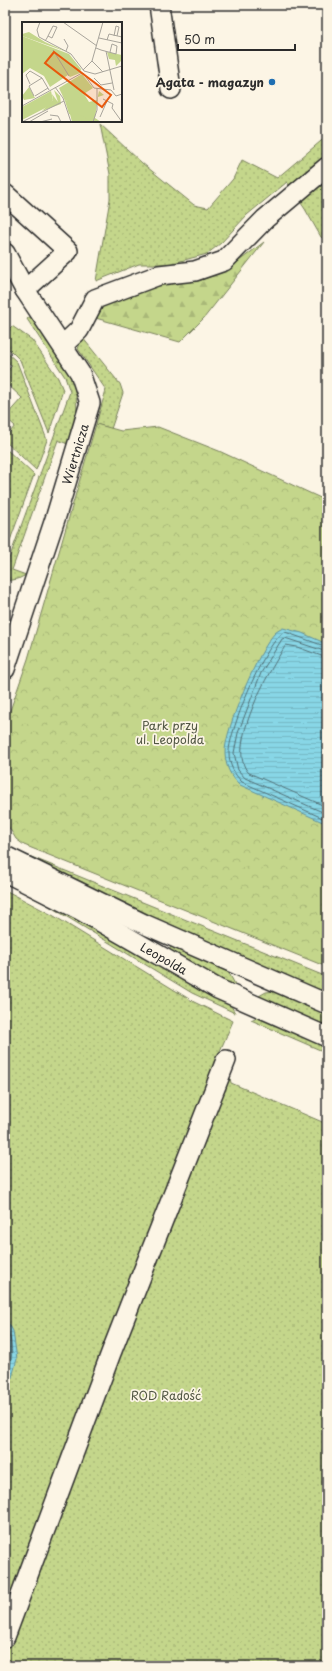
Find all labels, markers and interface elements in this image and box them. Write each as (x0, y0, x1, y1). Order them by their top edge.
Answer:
inset map (22, 22, 122, 122)
scale bar (178, 26, 295, 52)
text: 50 m (184, 30, 215, 48)
place label: Agata - magazyn (156, 73, 264, 91)
marker: Agata - magazyn (267, 77, 277, 87)
street label: Wiertnicza (57, 421, 93, 487)
park label: Park przy ul. Leopolda (136, 716, 205, 748)
street label: Leopolda (137, 938, 191, 979)
park label: ROD Radość (131, 1386, 201, 1404)

